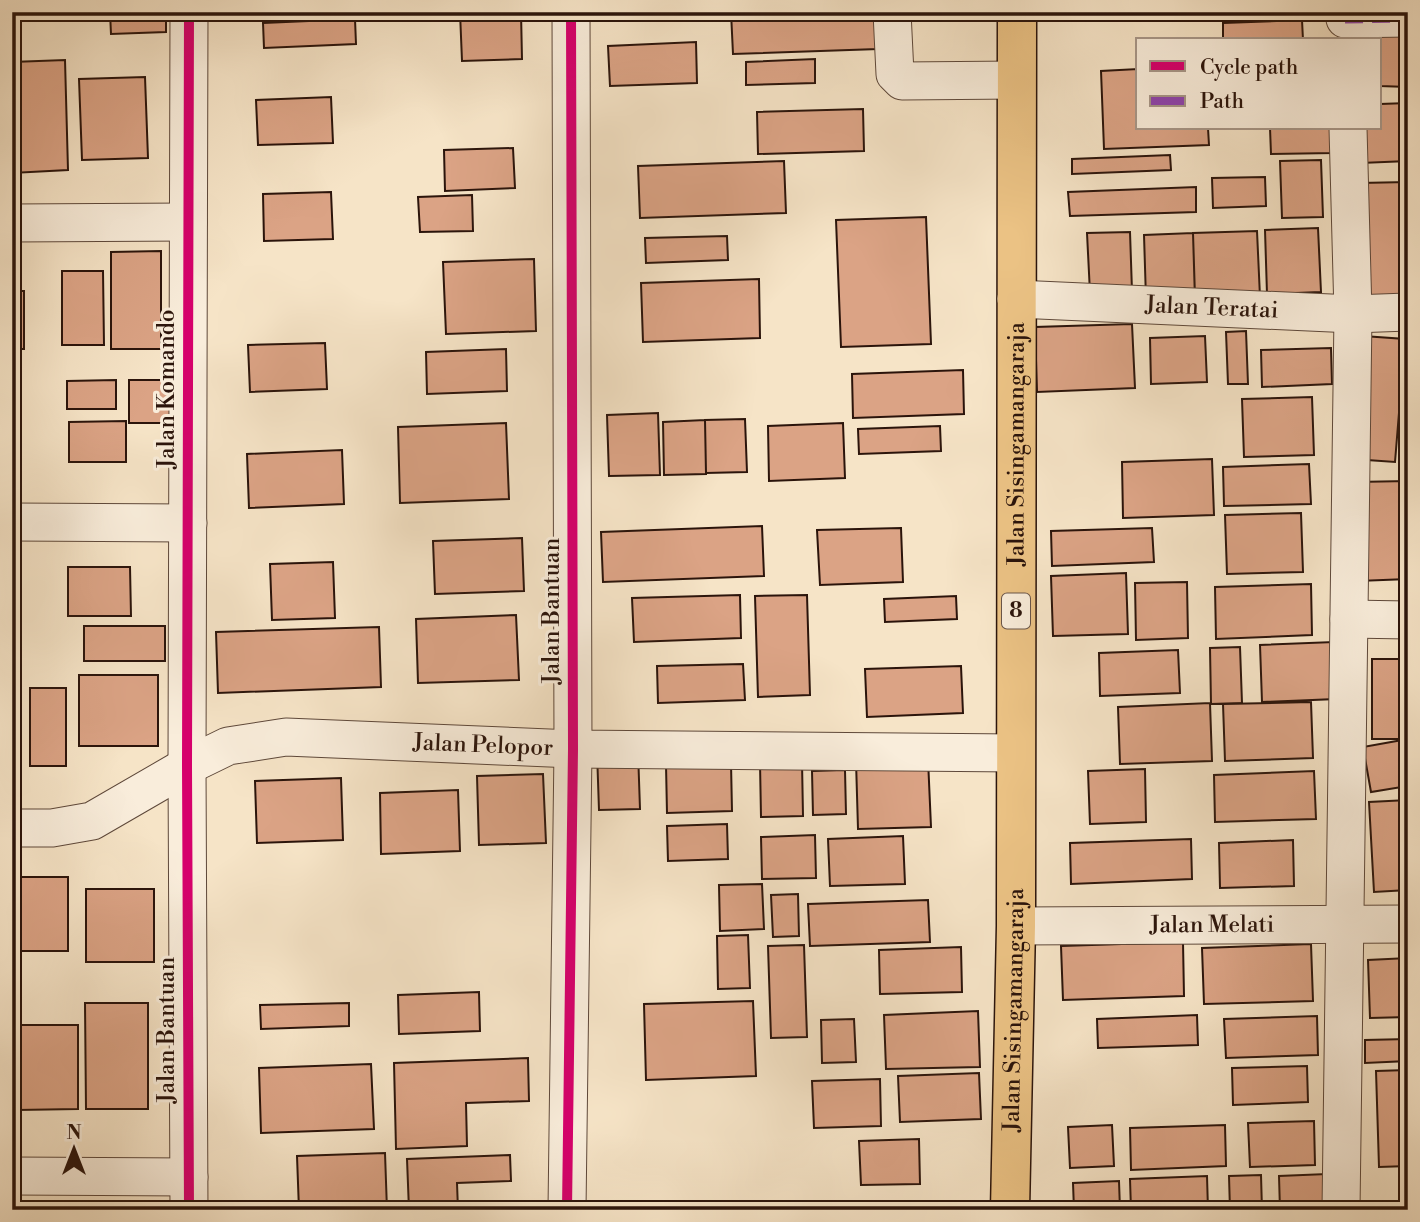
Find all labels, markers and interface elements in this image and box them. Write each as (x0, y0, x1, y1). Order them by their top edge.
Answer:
legend (1136, 38, 1382, 130)
text: Cycle path (1200, 55, 1299, 81)
text: Path (1200, 89, 1245, 115)
street label: Jalan Teratai (1144, 291, 1279, 325)
street label: Jalan Komando (153, 309, 181, 470)
street label: Jalan Sisingamangaraja (1002, 322, 1031, 567)
street label: Jalan Bantuan (538, 538, 566, 685)
road number: 8 (1002, 594, 1030, 628)
street label: Jalan Pelopor (412, 728, 554, 762)
street label: Jalan Sisingamangaraja (998, 888, 1030, 1133)
street label: Jalan Melati (1149, 911, 1274, 939)
street label: Jalan Bantuan (153, 957, 181, 1104)
north arrow (38, 1114, 108, 1184)
text: N (66, 1121, 82, 1145)

